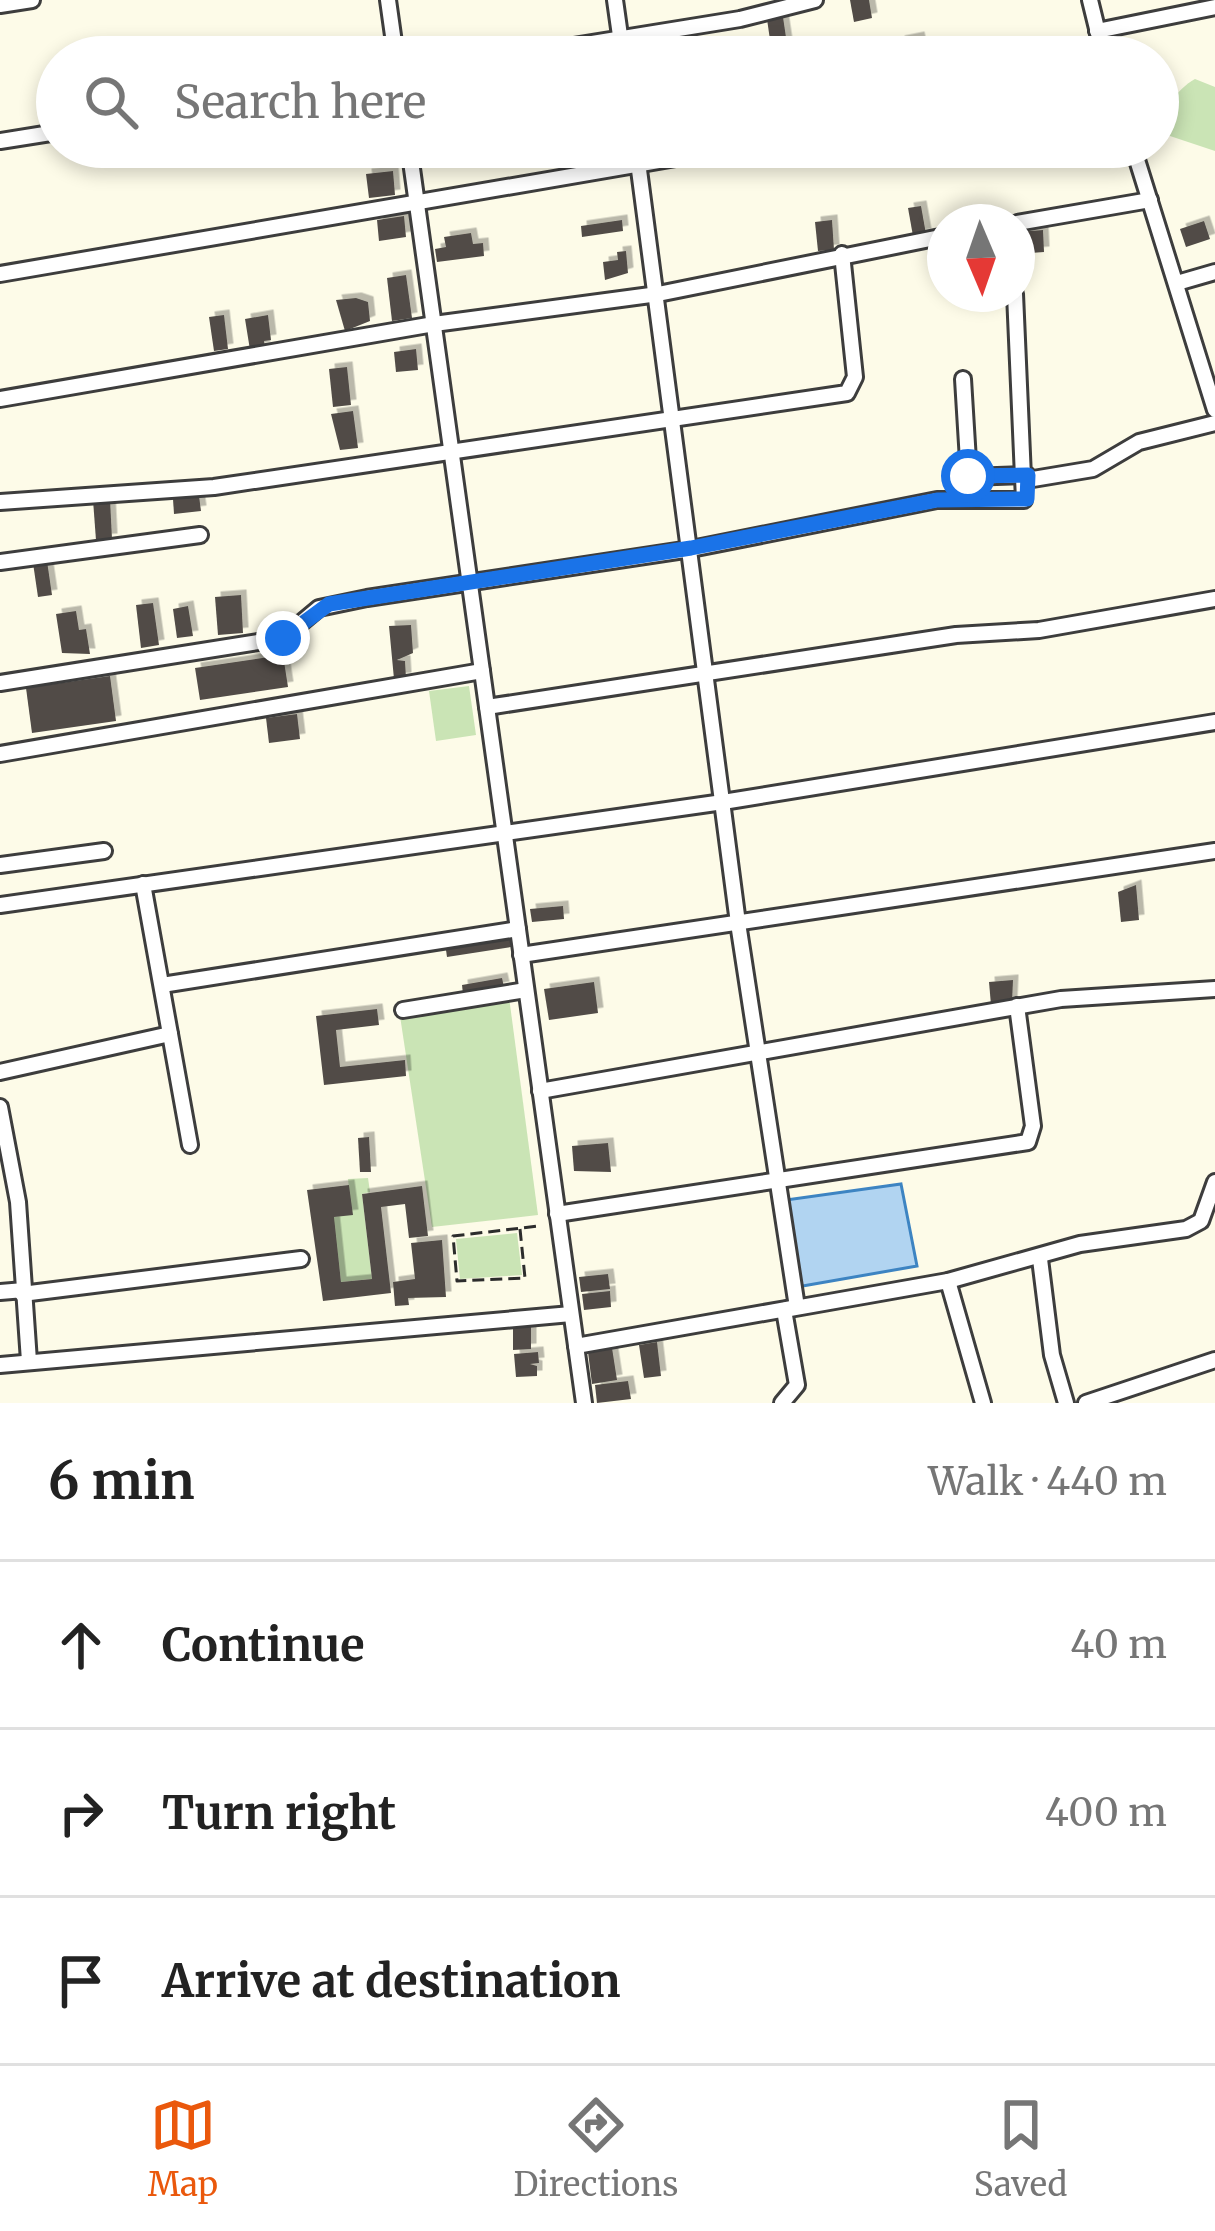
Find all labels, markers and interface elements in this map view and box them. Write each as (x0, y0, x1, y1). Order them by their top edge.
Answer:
search box (36, 36, 1179, 168)
icon: search (78, 69, 144, 135)
text: Search here (174, 74, 426, 130)
north arrow (927, 204, 1035, 312)
route start (941, 449, 995, 503)
route end (256, 611, 310, 665)
text: 6 min (48, 1449, 195, 1513)
text: Walk · 440 m (928, 1457, 1167, 1506)
icon: ahead (48, 1612, 114, 1678)
text: Continue (162, 1617, 364, 1673)
text: 40 m (1070, 1620, 1167, 1669)
icon: right (48, 1780, 114, 1846)
text: Turn right (162, 1785, 396, 1841)
text: 400 m (1045, 1788, 1167, 1837)
icon: arrive (48, 1948, 114, 2014)
text: Arrive at destination (162, 1953, 620, 2009)
tab: Map (148, 2092, 218, 2205)
tab: Directions (513, 2092, 678, 2205)
tab: Saved (974, 2092, 1067, 2205)

